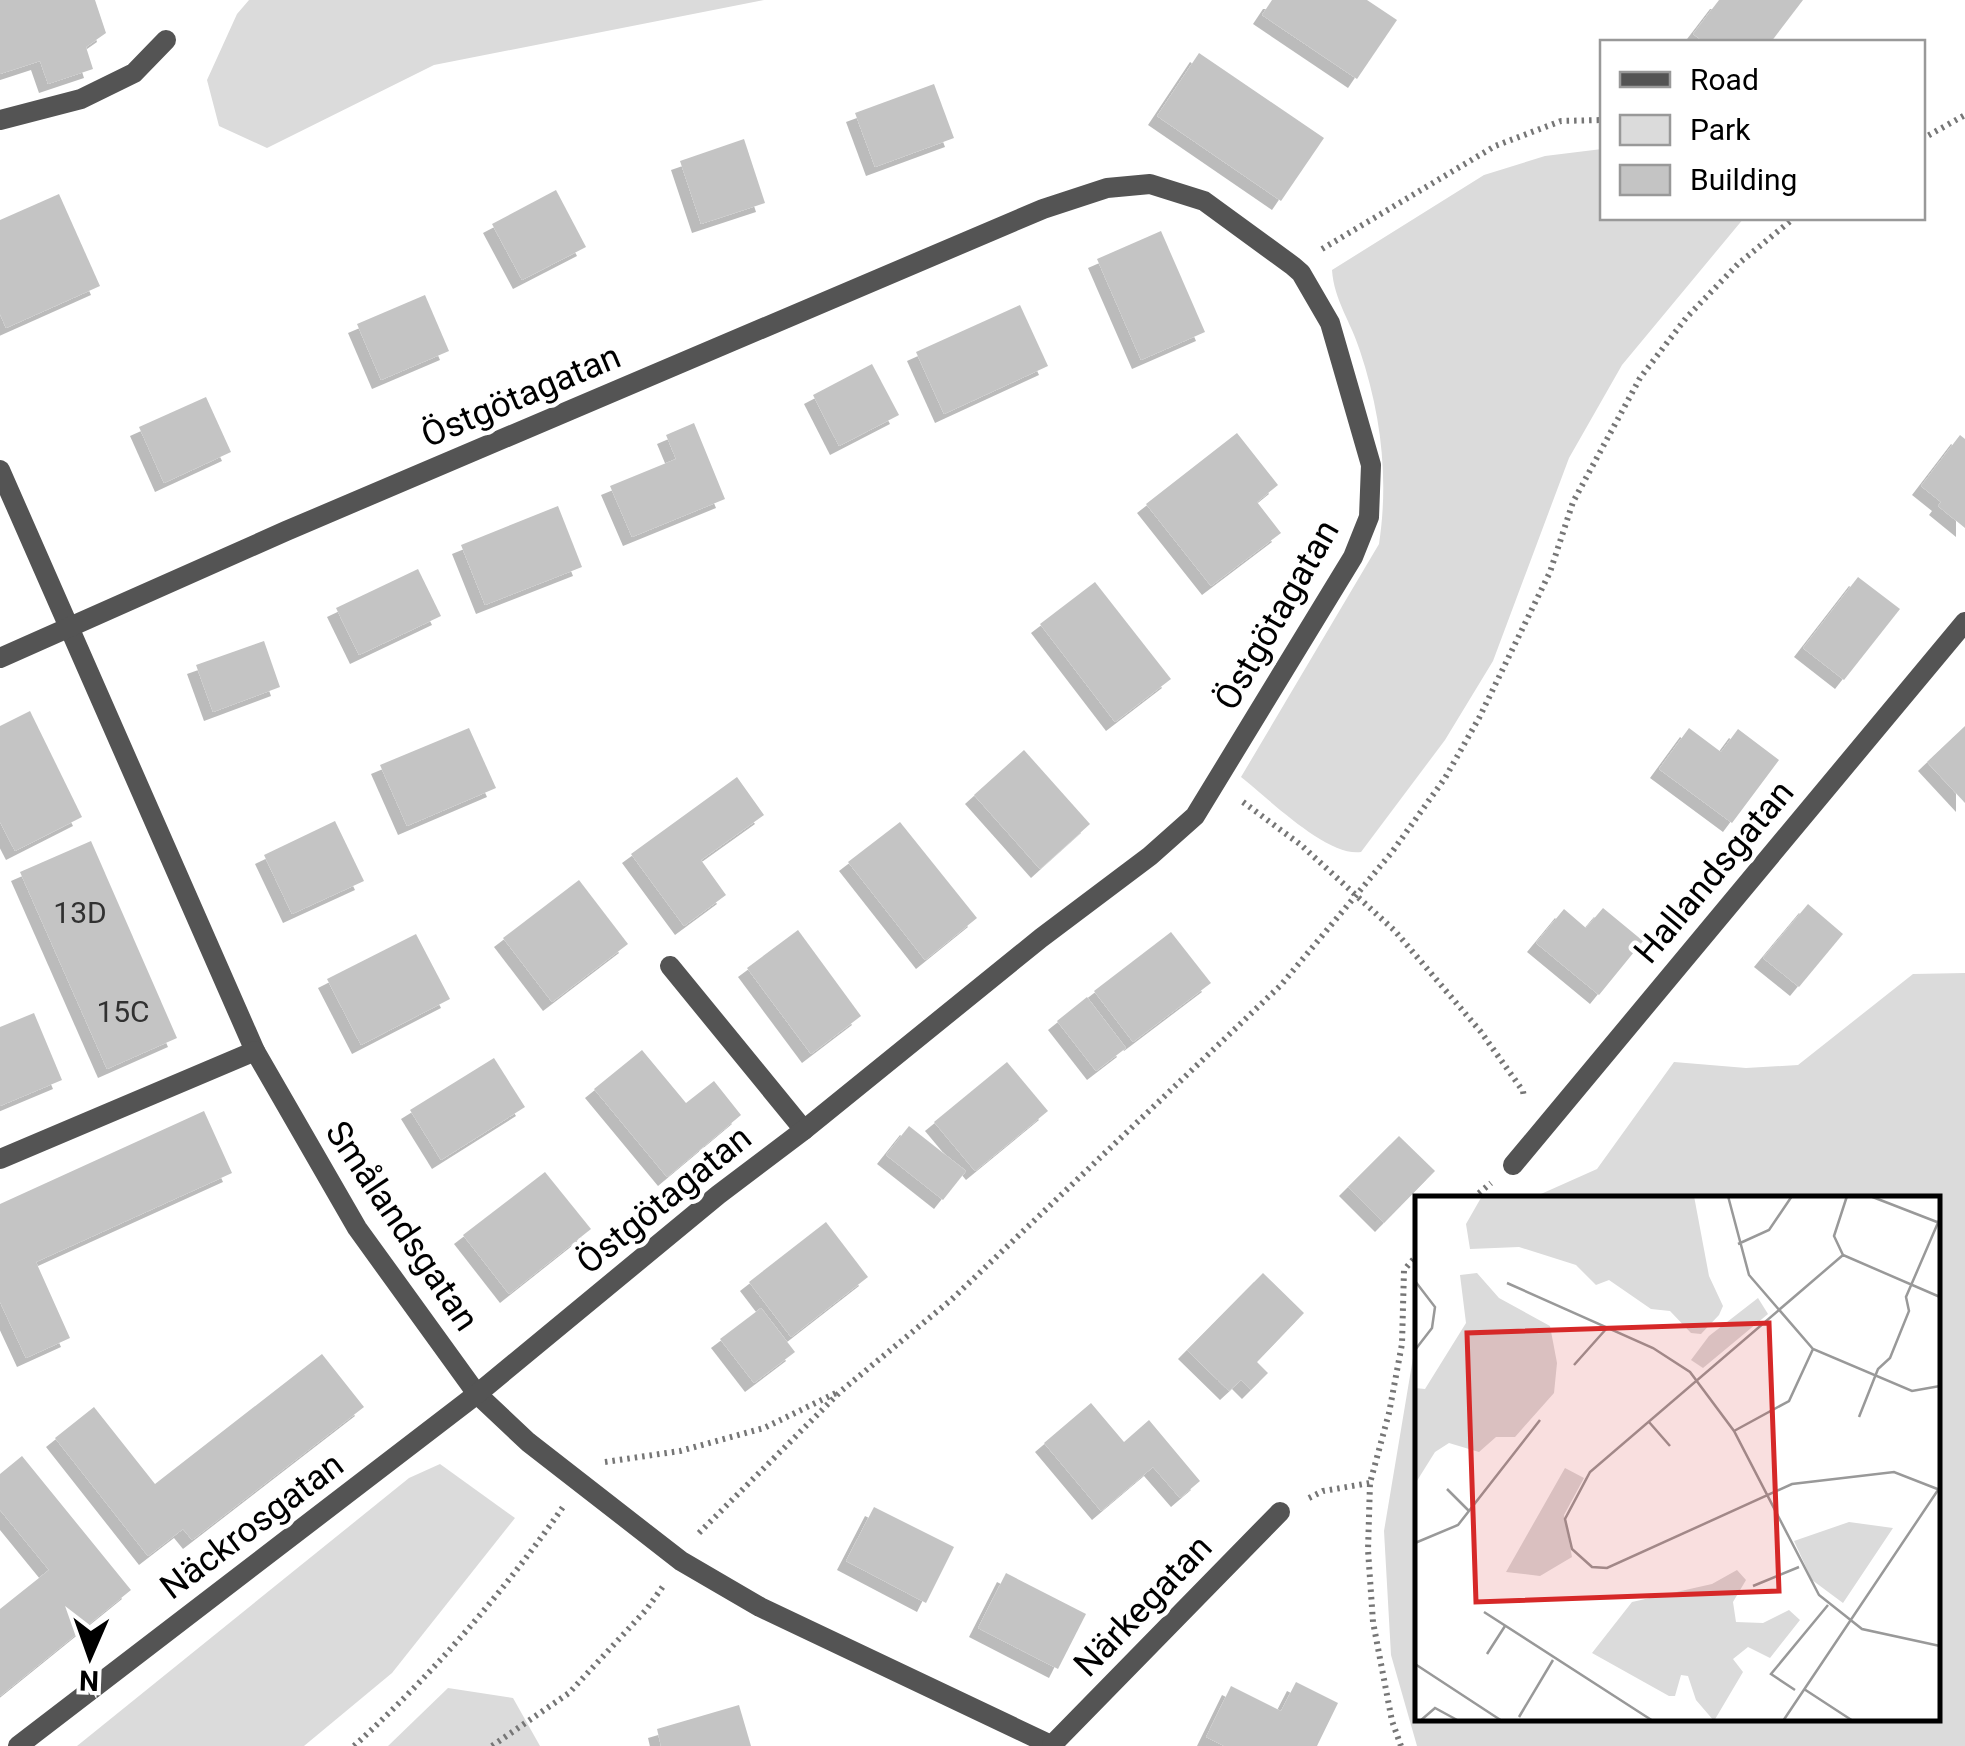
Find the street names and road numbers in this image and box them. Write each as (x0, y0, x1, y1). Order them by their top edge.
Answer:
street label: Östgötagatan (415, 336, 627, 456)
street label: Östgötagatan (1206, 513, 1348, 717)
street label: Hallandsgatan (1626, 772, 1802, 972)
street label: Smålandsgatan (317, 1114, 487, 1338)
street label: Östgötagatan (569, 1117, 759, 1283)
street label: Näckrosgatan (153, 1444, 351, 1608)
street label: Närkegatan (1066, 1527, 1220, 1685)

